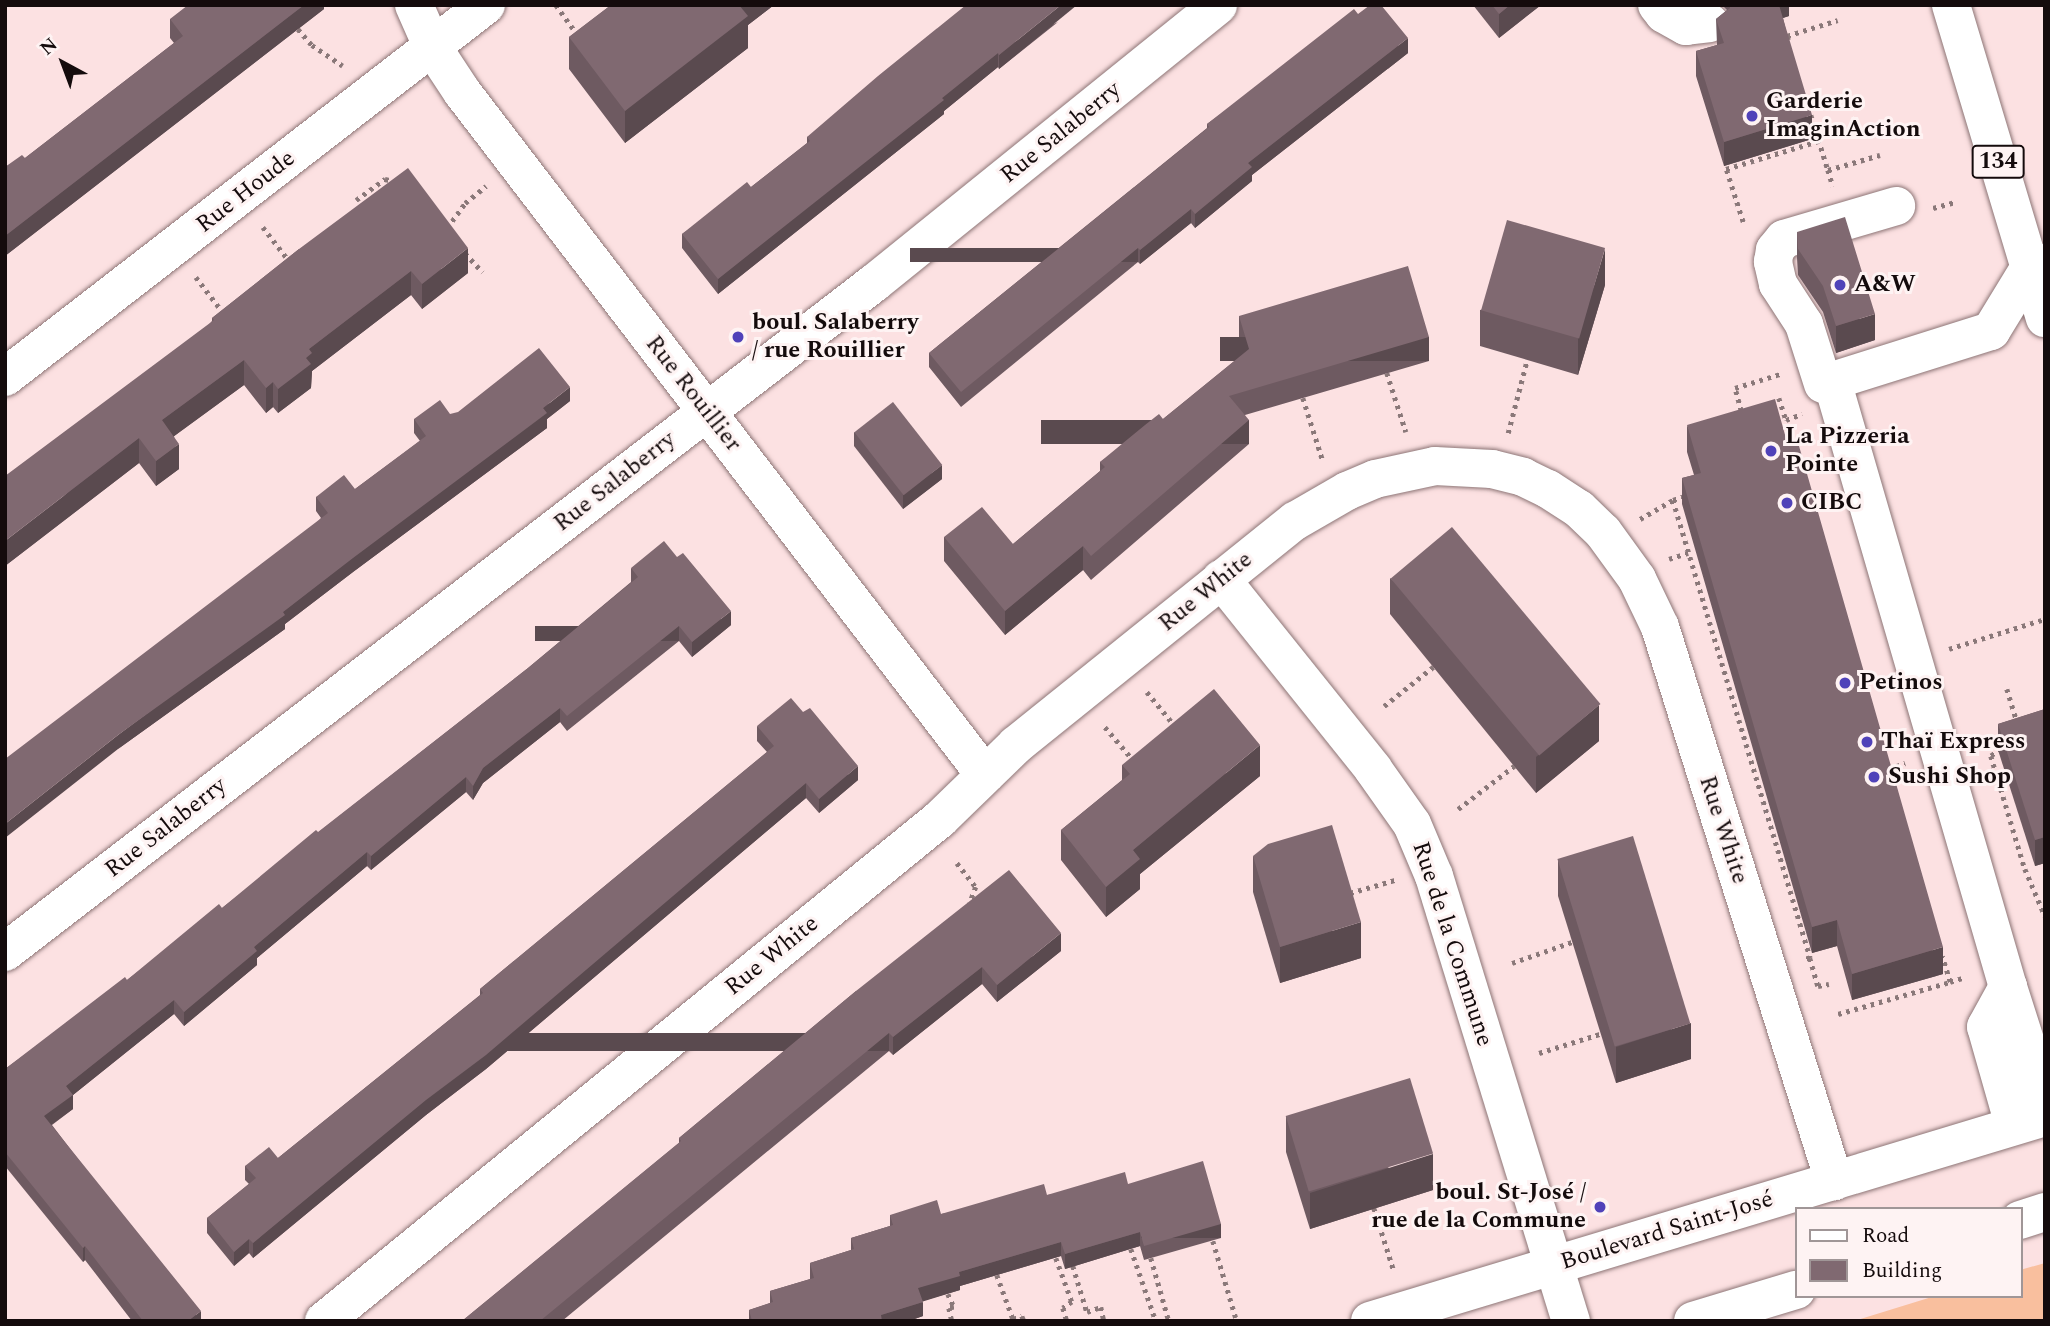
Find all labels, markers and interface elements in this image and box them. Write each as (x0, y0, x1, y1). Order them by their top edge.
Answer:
north arrow (28, 28, 98, 98)
text: N (34, 31, 64, 63)
street label: Rue Salaberry (995, 76, 1127, 190)
place label: Garderie ImaginAction (1766, 88, 1921, 144)
marker: Garderie ImaginAction (1744, 108, 1760, 124)
road number: 134 (1970, 142, 2026, 182)
street label: Rue Houde (191, 144, 301, 240)
place label: A&W (1854, 271, 1916, 299)
marker: A&W (1832, 277, 1848, 293)
place label: boul. Salaberry / rue Rouillier (752, 309, 919, 365)
marker: boul. Salaberry / rue Rouillier (730, 329, 746, 345)
street label: Rue Rouillier (639, 330, 747, 458)
place label: La Pizzeria Pointe (1785, 423, 1910, 479)
street label: Rue Salaberry (549, 426, 681, 538)
marker: La Pizzeria Pointe (1763, 443, 1779, 459)
place label: CIBC (1801, 489, 1862, 517)
marker: CIBC (1779, 495, 1795, 511)
street label: Rue White (1153, 546, 1259, 638)
place label: Petinos (1859, 669, 1943, 697)
marker: Petinos (1837, 675, 1853, 691)
place label: Thaï Express (1881, 728, 2025, 756)
marker: Thaï Express (1859, 734, 1875, 750)
place label: Sushi Shop (1888, 763, 2011, 791)
marker: Sushi Shop (1866, 769, 1882, 785)
street label: Rue Salaberry (100, 772, 232, 884)
street label: Rue White (1692, 772, 1754, 888)
street label: Rue de la Commune (1405, 838, 1499, 1050)
street label: Rue White (719, 910, 825, 1002)
place label: boul. St-José / rue de la Commune (1371, 1179, 1586, 1235)
street label: Boulevard Saint-José (1557, 1185, 1777, 1277)
marker: boul. St-José / rue de la Commune (1592, 1199, 1608, 1215)
legend (1794, 1207, 2022, 1298)
text: Road (1862, 1220, 1909, 1252)
text: Building (1862, 1255, 1942, 1287)

